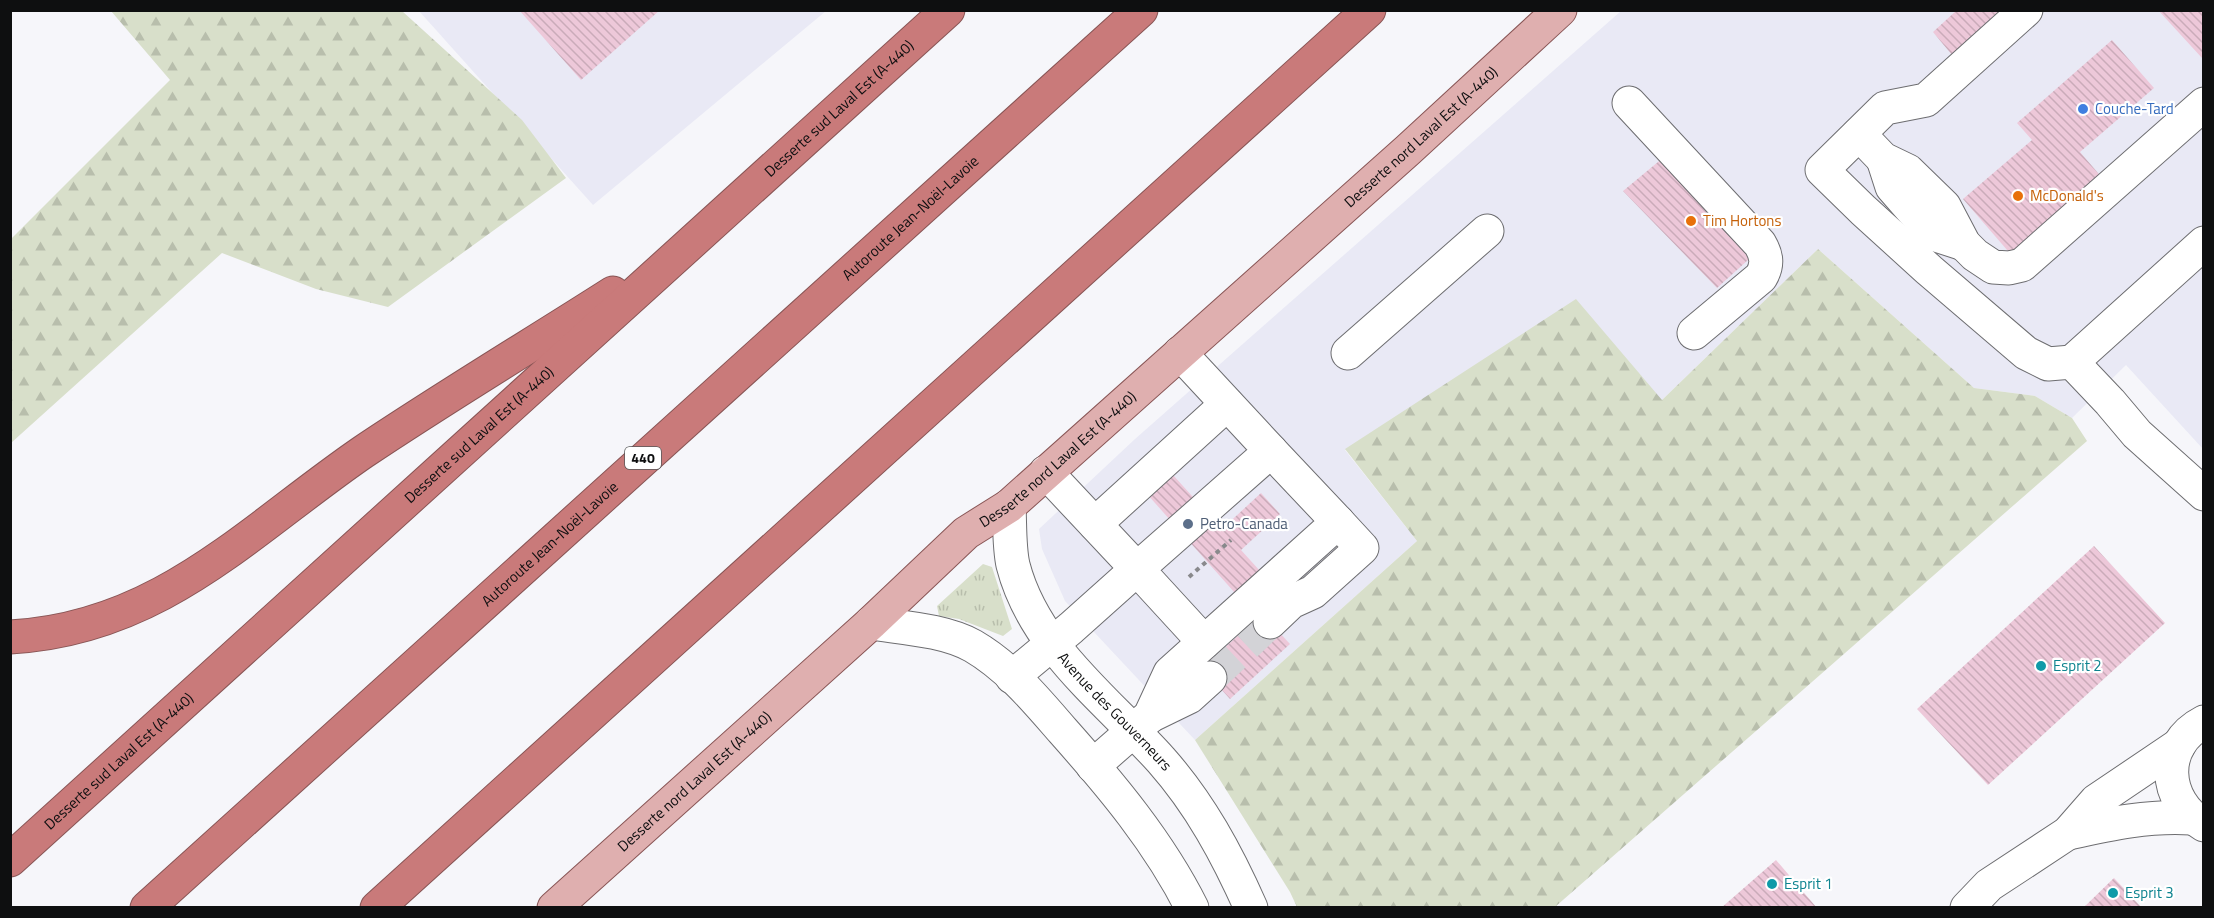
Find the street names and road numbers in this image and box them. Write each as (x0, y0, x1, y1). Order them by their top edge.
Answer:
street label: Desserte sud Laval Est (A-440) (759, 34, 919, 182)
street label: Desserte nord Laval Est (A-440) (1339, 61, 1503, 213)
street label: Autoroute Jean-Noël-Lavoie (837, 150, 984, 286)
street label: Desserte sud Laval Est (A-440) (399, 361, 559, 509)
street label: Desserte nord Laval Est (A-440) (974, 386, 1141, 533)
road number: 440 (625, 447, 661, 469)
street label: Autoroute Jean-Noël-Lavoie (476, 476, 623, 612)
street label: Avenue des Gouverneurs (1052, 647, 1178, 776)
street label: Desserte sud Laval Est (A-440) (39, 687, 199, 835)
street label: Desserte nord Laval Est (A-440) (612, 706, 777, 857)

